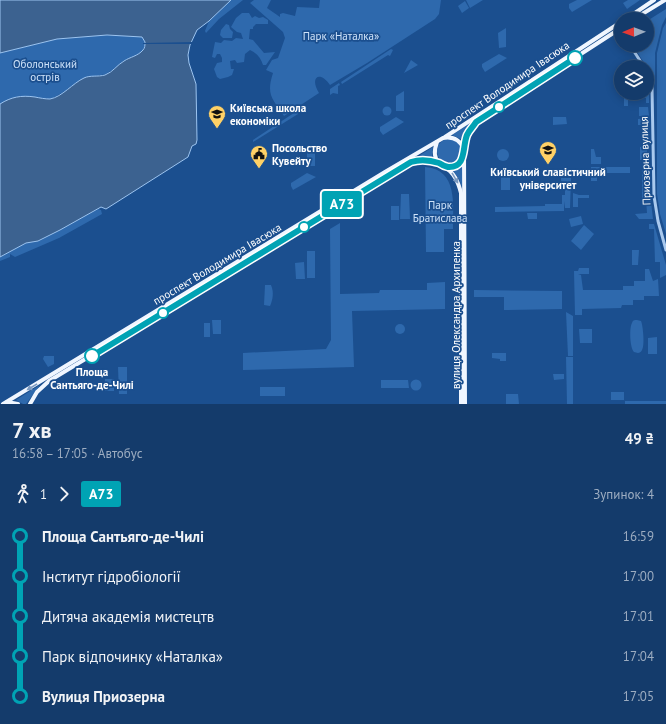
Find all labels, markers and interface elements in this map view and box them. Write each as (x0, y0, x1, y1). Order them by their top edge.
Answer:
north arrow (614, 12, 654, 52)
map controls (614, 12, 654, 100)
park label: Парк «Наталка» (303, 29, 379, 43)
street label: проспект Володимира Івасюка (442, 38, 572, 132)
unlabelled marker (567, 50, 583, 66)
park label: Оболонський острів (13, 57, 77, 84)
button: layers (614, 60, 654, 100)
place label: Київська школа економіки (230, 101, 306, 128)
unlabelled marker (493, 101, 505, 113)
school or university icon: Київська школа економіки (207, 104, 227, 129)
street label: Приозерна вулиця (636, 116, 654, 206)
school or university icon: Київський славістичний університет (538, 140, 558, 165)
place label: Посольство Кувейту (272, 141, 327, 168)
public building icon: Посольство Кувейту (249, 144, 269, 169)
place label: Київський славістичний університет (490, 165, 606, 192)
one-way arrow (451, 172, 458, 184)
line badge: А73 (319, 191, 365, 217)
text: А73 (330, 195, 354, 213)
park label: Парк Братислава (413, 198, 467, 225)
street label: проспект Володимира Івасюка (150, 220, 284, 308)
unlabelled marker (298, 221, 310, 233)
street label: вулиця Олександра Архипенка (449, 241, 463, 389)
unlabelled marker (157, 307, 169, 319)
marker: Площа Сантьяго-де-Чилі (84, 348, 100, 364)
place label: Площа Сантьяго-де-Чилі (50, 365, 134, 392)
one-way arrow (26, 383, 38, 390)
text: 7 хв (12, 416, 52, 444)
text: 49 ₴ (625, 429, 654, 448)
text: 16:58 – 17:05 · Автобус (12, 445, 143, 462)
icon: walk (12, 483, 34, 505)
icon: forward (53, 483, 75, 505)
text: А73 (89, 485, 113, 503)
text: 1 (40, 486, 47, 503)
text: Зупинок: 4 (593, 486, 654, 503)
text: Площа Сантьяго-де-Чилі (42, 527, 204, 546)
text: 16:59 (623, 528, 654, 545)
text: Інститут гідробіології (42, 567, 181, 586)
text: 17:00 (623, 568, 654, 585)
text: Дитяча академія мистецтв (42, 607, 214, 626)
text: 17:01 (623, 608, 654, 625)
text: Парк відпочинку «Наталка» (42, 647, 223, 666)
text: 17:04 (623, 648, 654, 665)
text: Вулиця Приозерна (42, 687, 165, 706)
text: 17:05 (623, 688, 654, 705)

